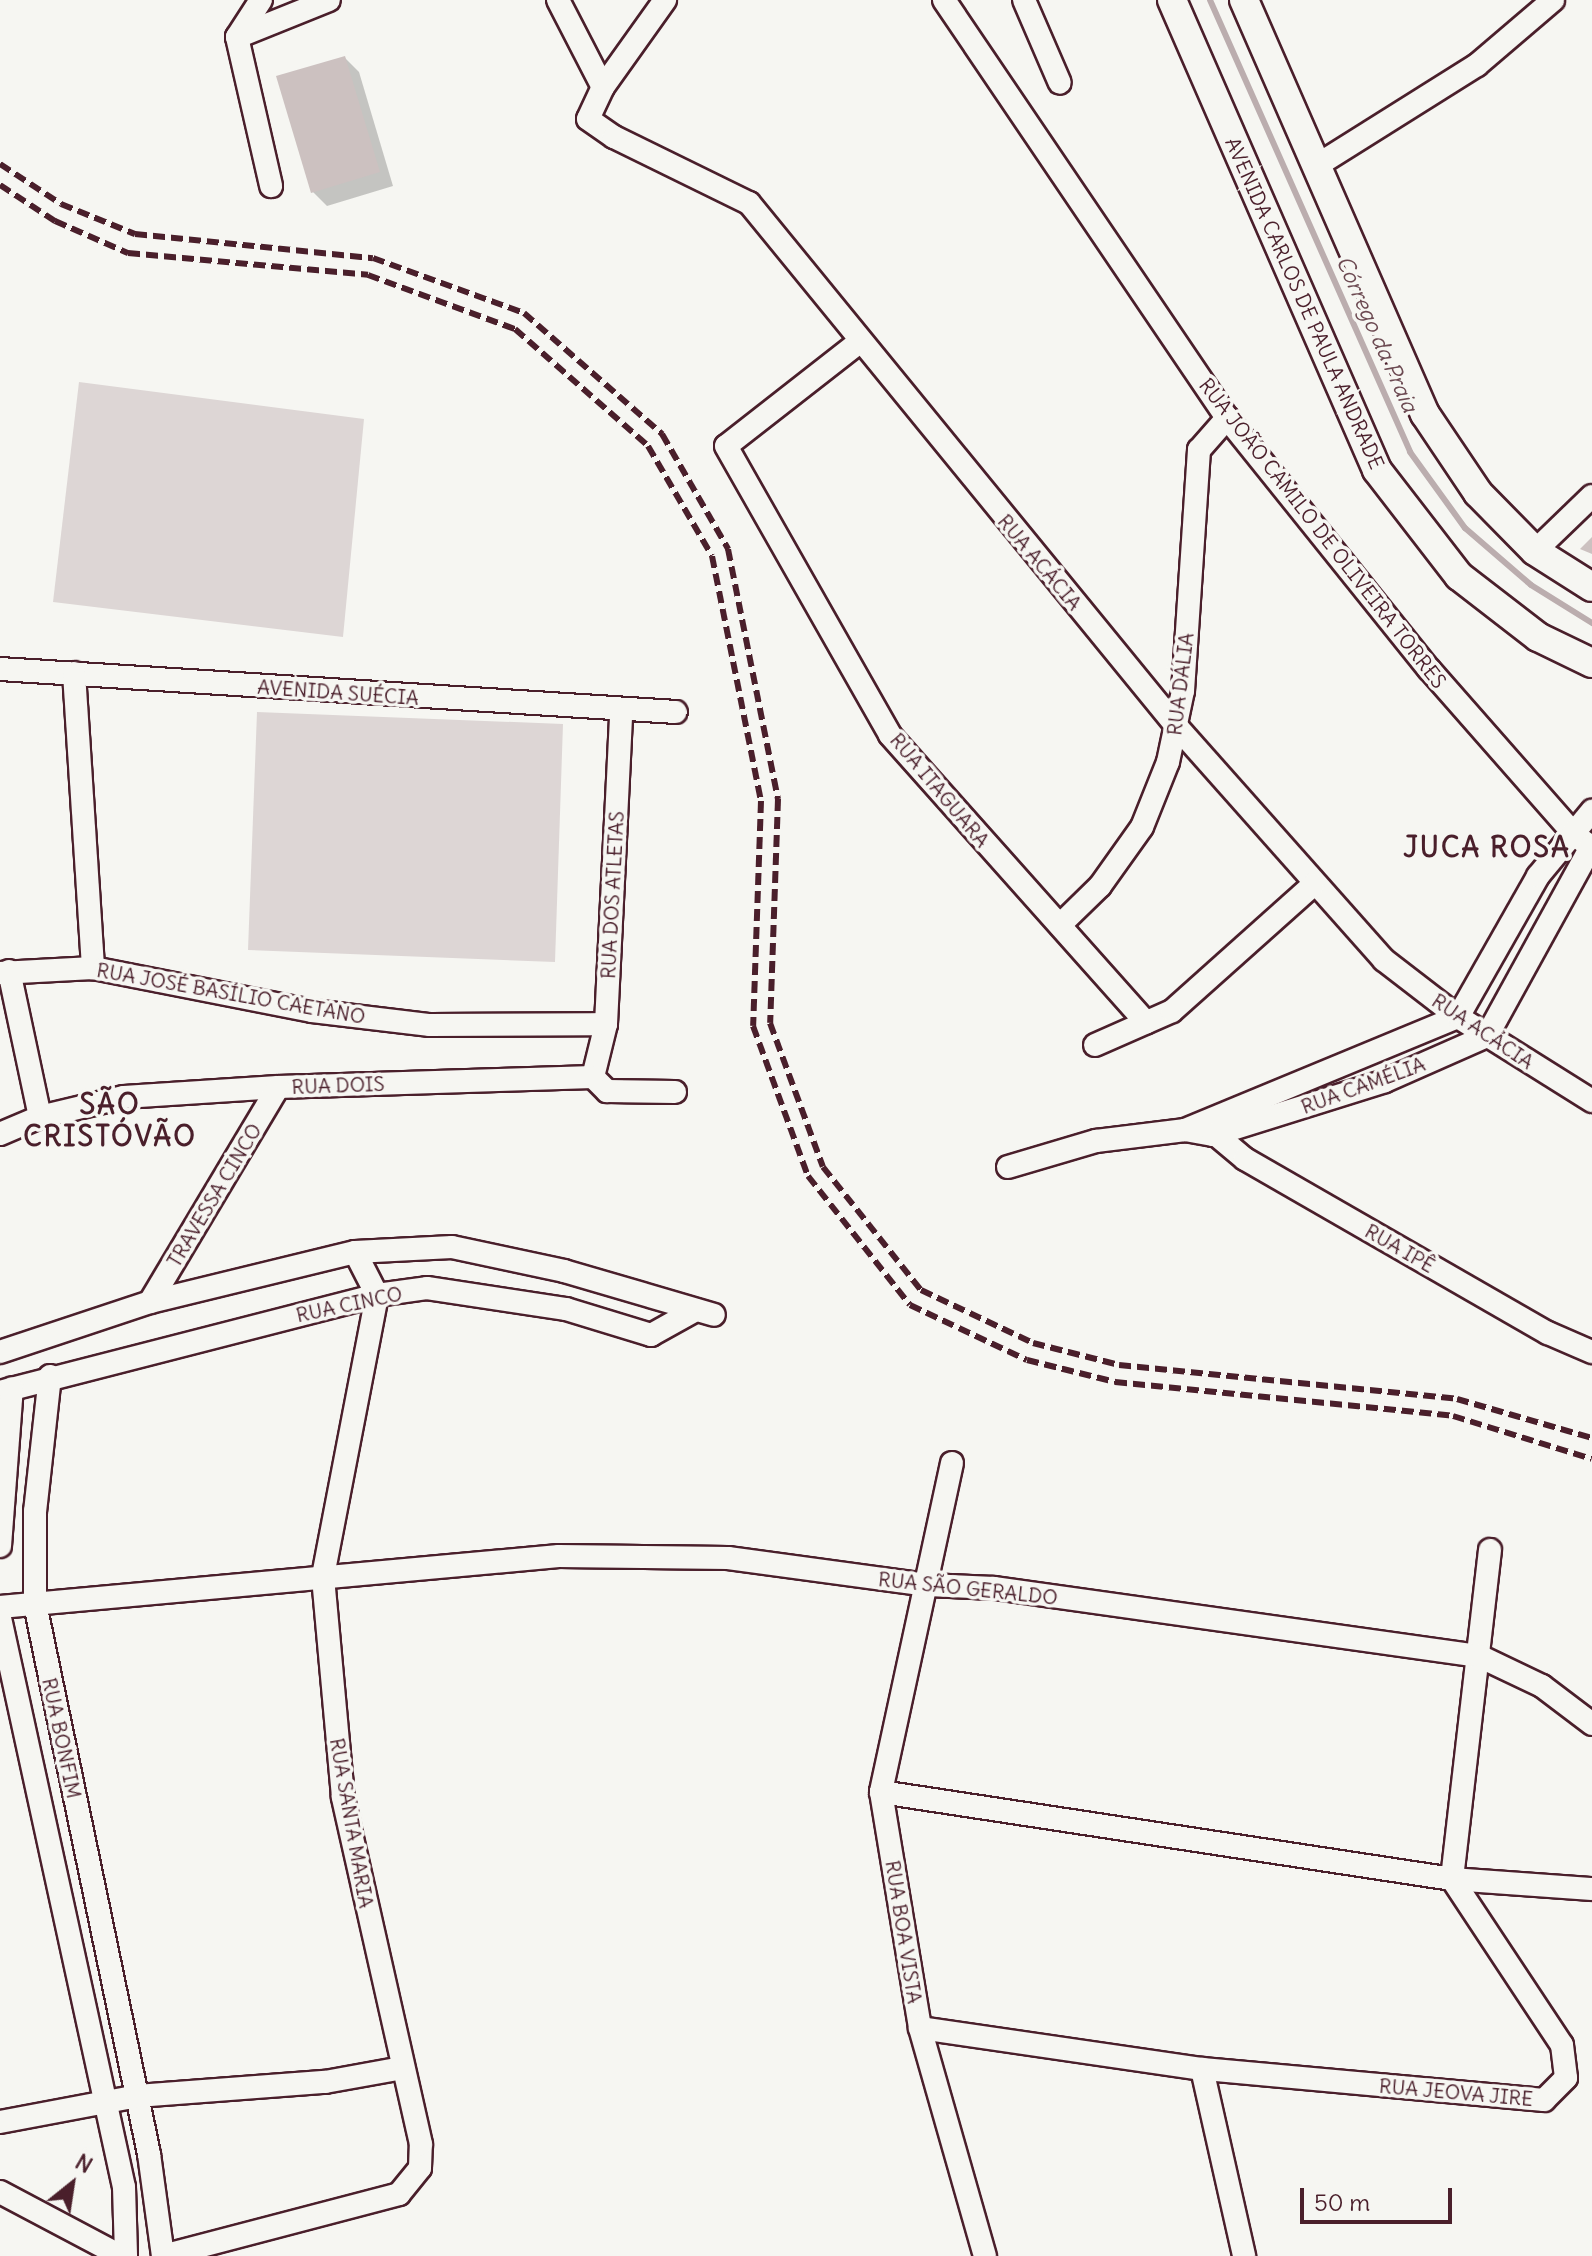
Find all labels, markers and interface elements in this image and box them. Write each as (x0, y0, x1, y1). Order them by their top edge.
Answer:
street label: AVENIDA CARLOS DE PAULA ANDRADE (1221, 133, 1389, 473)
water label: Córrego da Praia (1331, 252, 1423, 416)
street label: RUA JOÃO CAMILO DE OLIVEIRA TORRES (1194, 373, 1452, 693)
street label: RUA ACÁCIA (993, 509, 1087, 615)
street label: RUA DÁLIA (1162, 631, 1198, 737)
street label: AVENIDA SUÉCIA (256, 674, 420, 710)
street label: RUA ITAGUARA (885, 728, 995, 852)
street label: RUA DOS ATLETAS (596, 810, 628, 980)
district label: JUCA ROSA (1403, 830, 1571, 864)
street label: RUA JOSÉ BASÍLIO CAETANO (95, 958, 367, 1028)
street label: RUA ACÁCIA (1428, 988, 1538, 1074)
street label: RUA CAMÉLIA (1298, 1051, 1428, 1119)
street label: RUA DOIS (291, 1071, 385, 1099)
district label: SÃO CRISTÓVÃO (23, 1087, 197, 1153)
street label: TRAVESSA CINCO (162, 1119, 266, 1271)
street label: RUA IPÊ (1361, 1218, 1439, 1278)
street label: RUA CINCO (294, 1281, 404, 1327)
street label: RUA SÃO GERALDO (877, 1567, 1059, 1609)
street label: RUA BONFIM (38, 1676, 86, 1800)
street label: RUA SANTA MARIA (325, 1736, 379, 1910)
street label: RUA BOA VISTA (881, 1859, 927, 2005)
street label: RUA JEOVA JIRE (1378, 2073, 1534, 2111)
north arrow (32, 2144, 112, 2224)
text: N (70, 2147, 98, 2179)
scale bar (1304, 2172, 1456, 2222)
text: 50 m (1314, 2187, 1370, 2217)

